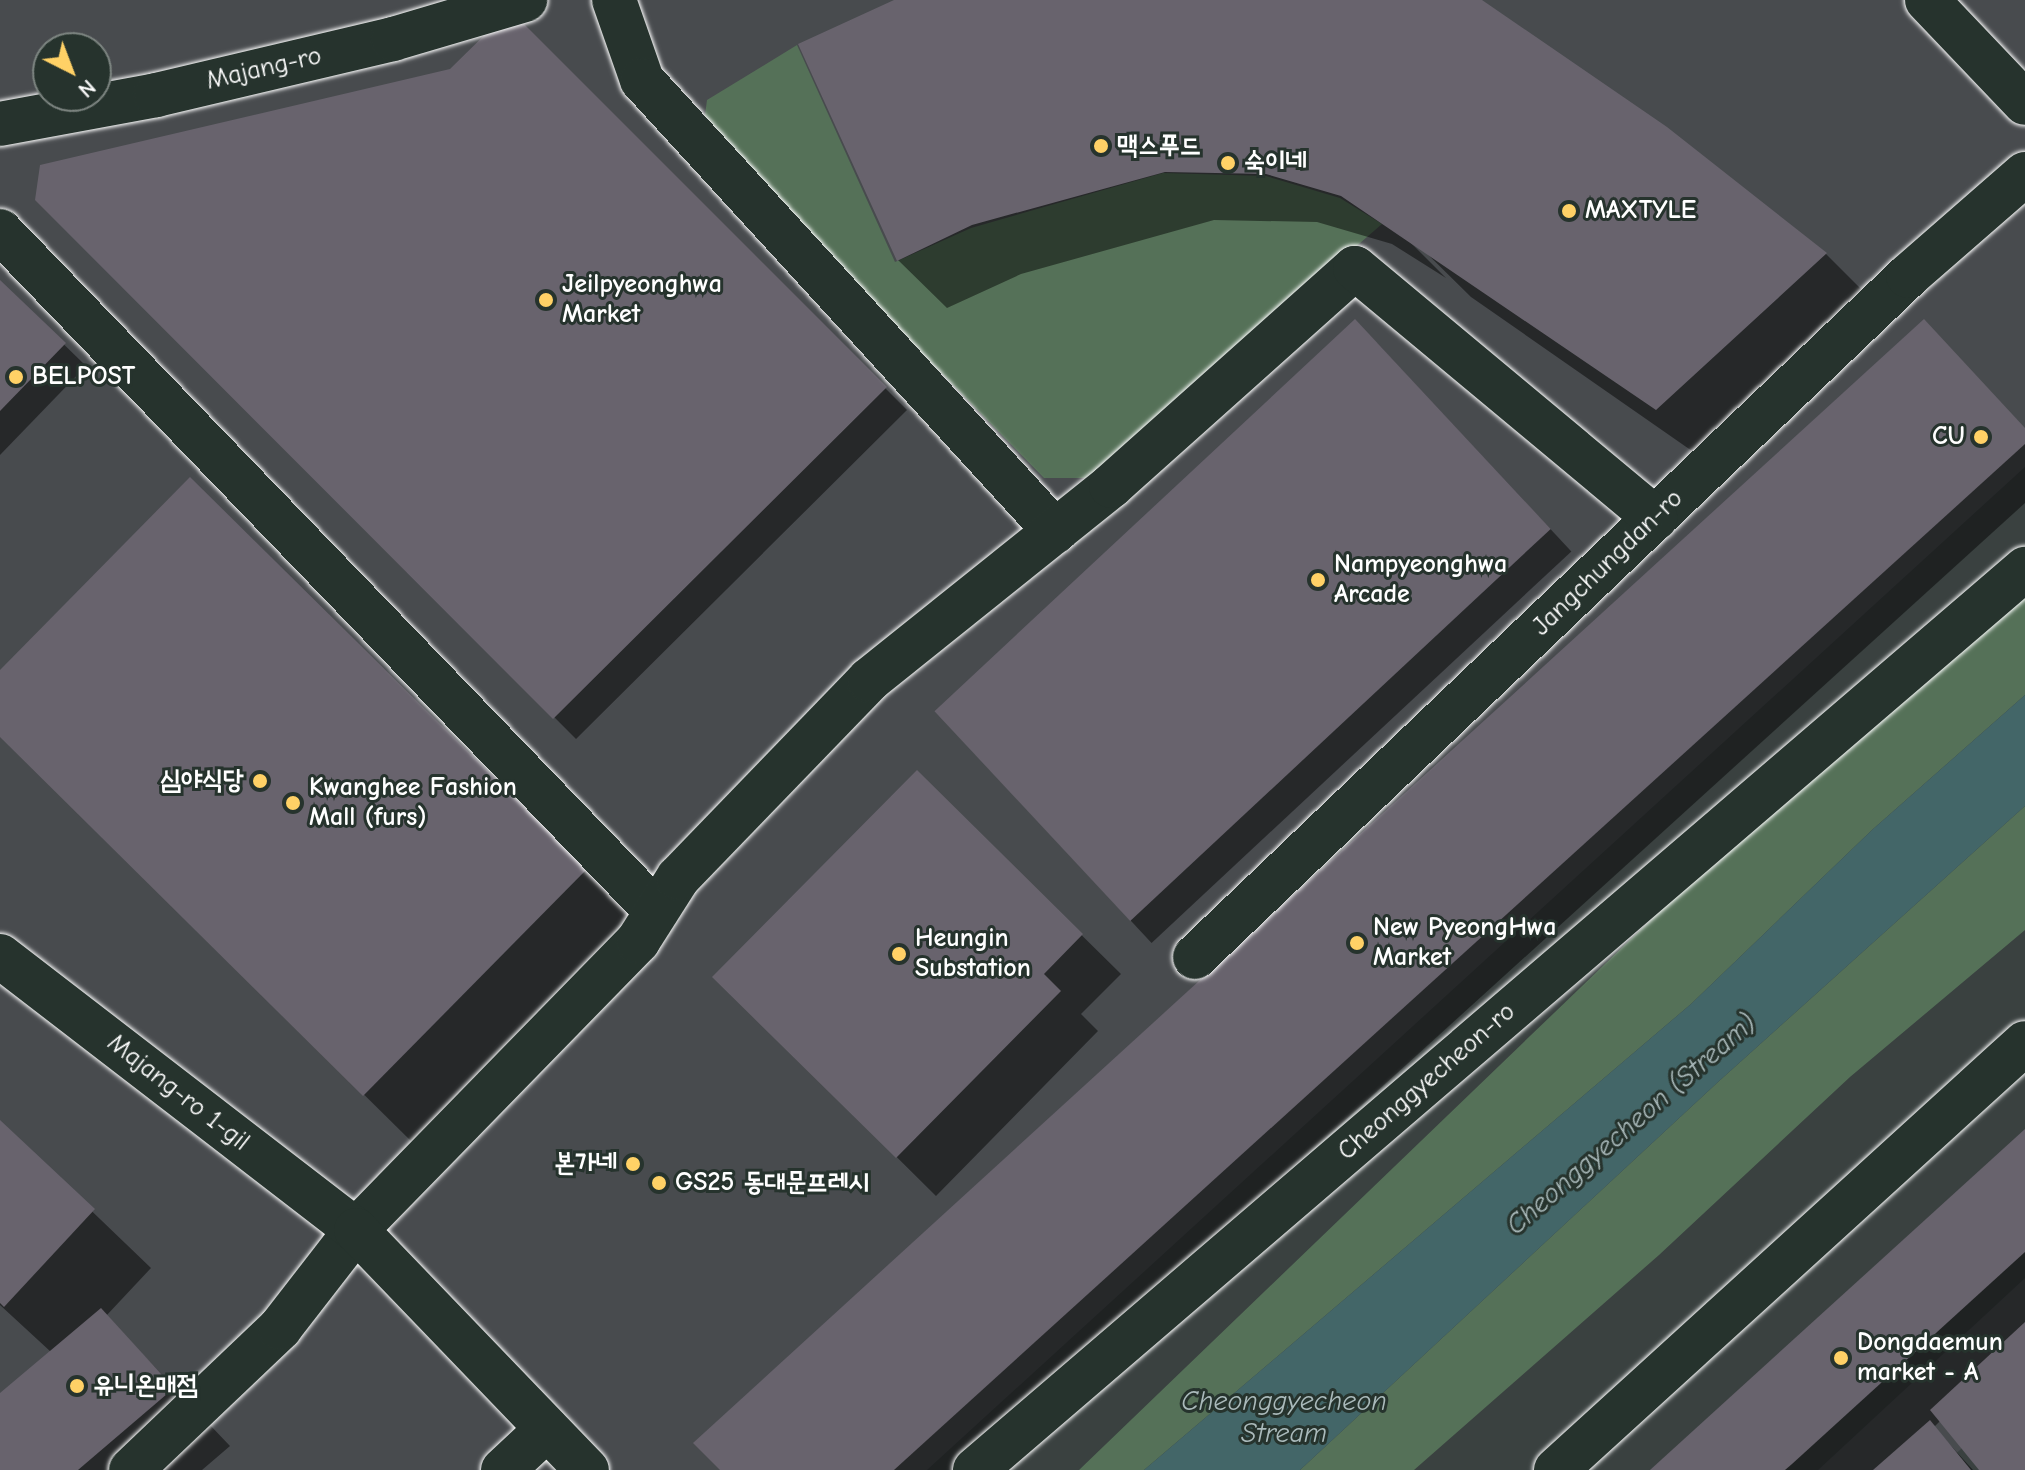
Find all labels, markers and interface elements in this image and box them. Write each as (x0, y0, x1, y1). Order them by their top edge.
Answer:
north arrow (32, 32, 112, 112)
street label: Majang-ro (203, 41, 325, 97)
text: N (73, 74, 101, 103)
place label: 맥스푸드 (1117, 130, 1201, 162)
marker: 맥스푸드 (1092, 137, 1110, 155)
place label: 숙이네 (1244, 147, 1307, 179)
marker: 숙이네 (1219, 154, 1237, 172)
place label: MAXTYLE (1585, 195, 1696, 227)
marker: MAXTYLE (1560, 202, 1578, 220)
place label: Jeilpyeonghwa Market (562, 269, 722, 330)
marker: Jeilpyeonghwa Market (537, 291, 555, 309)
place label: BELPOST (32, 361, 135, 393)
marker: BELPOST (7, 368, 25, 386)
place label: CU (1932, 421, 1965, 453)
marker: CU (1972, 428, 1990, 446)
street label: Jangchungdan-ro (1526, 483, 1690, 643)
place label: Nampyeonghwa Arcade (1334, 549, 1507, 610)
marker: Nampyeonghwa Arcade (1309, 571, 1327, 589)
place label: 심야식당 (160, 765, 244, 797)
marker: 심야식당 (251, 772, 269, 790)
place label: Kwanghee Fashion Mall (furs) (309, 772, 517, 834)
marker: Kwanghee Fashion Mall (furs) (284, 794, 302, 812)
place label: New PyeongHwa Market (1373, 912, 1556, 974)
place label: Heungin Substation (915, 923, 1031, 984)
marker: New PyeongHwa Market (1348, 934, 1366, 952)
marker: Heungin Substation (890, 945, 908, 963)
street label: Cheonggyecheon-ro (1332, 997, 1522, 1167)
water label: Cheonggyecheon (Stream) (1499, 1006, 1763, 1242)
street label: Majang-ro 1-gil (101, 1028, 255, 1158)
place label: 본가네 (554, 1148, 617, 1180)
marker: 본가네 (624, 1155, 642, 1173)
place label: GS25 동대문프레시 (675, 1167, 869, 1199)
marker: GS25 동대문프레시 (650, 1174, 668, 1192)
place label: Dongdaemun market - A (1857, 1327, 2003, 1388)
marker: Dongdaemun market - A (1832, 1349, 1850, 1367)
place label: 유니온매점 (93, 1370, 198, 1402)
marker: 유니온매점 (68, 1377, 86, 1395)
water label: Cheonggyecheon Stream (1181, 1384, 1387, 1450)

